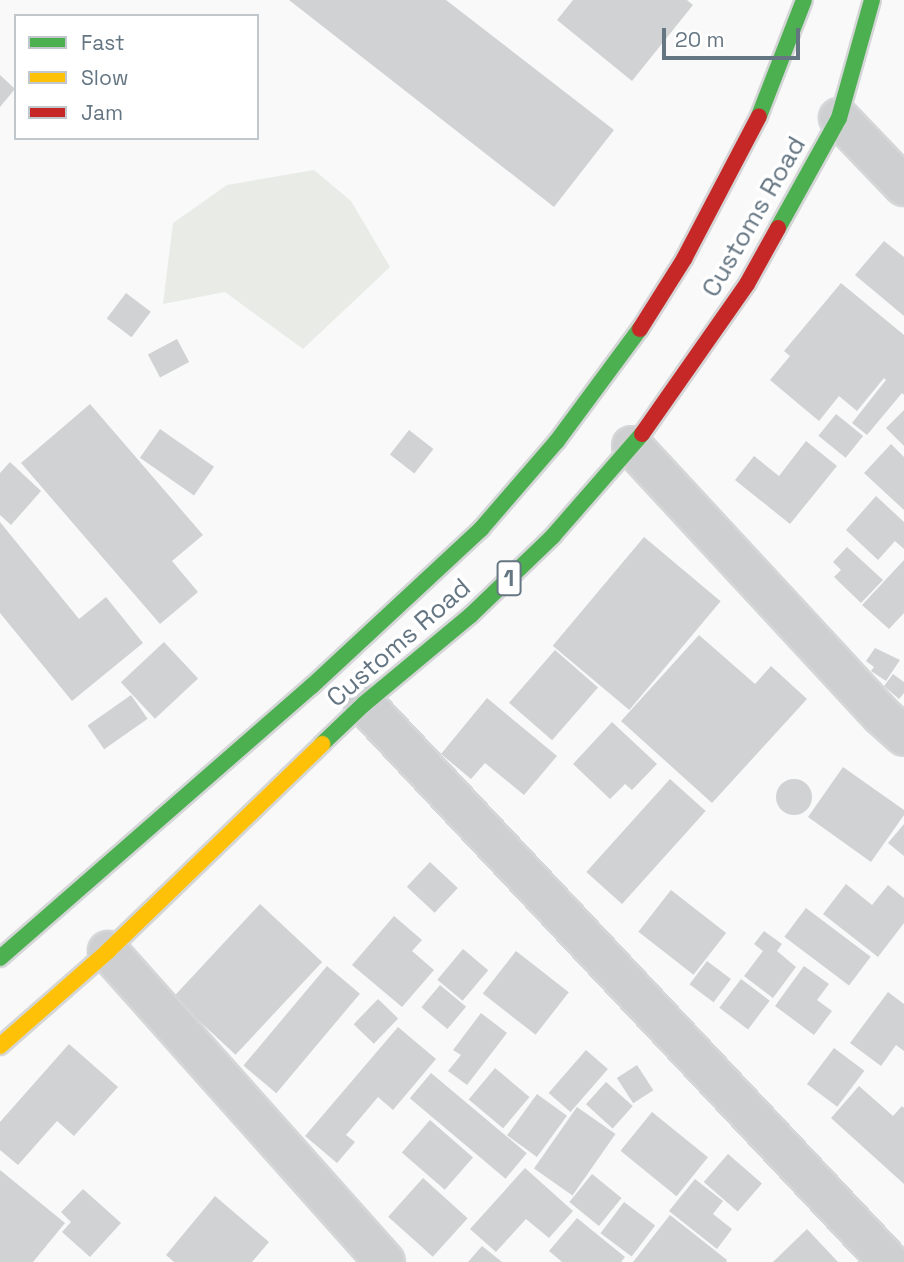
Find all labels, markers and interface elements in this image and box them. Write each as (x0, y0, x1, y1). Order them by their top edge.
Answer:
legend (14, 14, 259, 140)
scale bar (666, 14, 804, 58)
text: 20 m (675, 26, 725, 53)
text: Fast (81, 29, 125, 56)
text: Slow (81, 64, 129, 91)
text: Jam (81, 99, 123, 126)
street label: Customs Road (695, 131, 813, 303)
road number: 1 (495, 558, 523, 598)
street label: Customs Road (321, 572, 477, 714)

